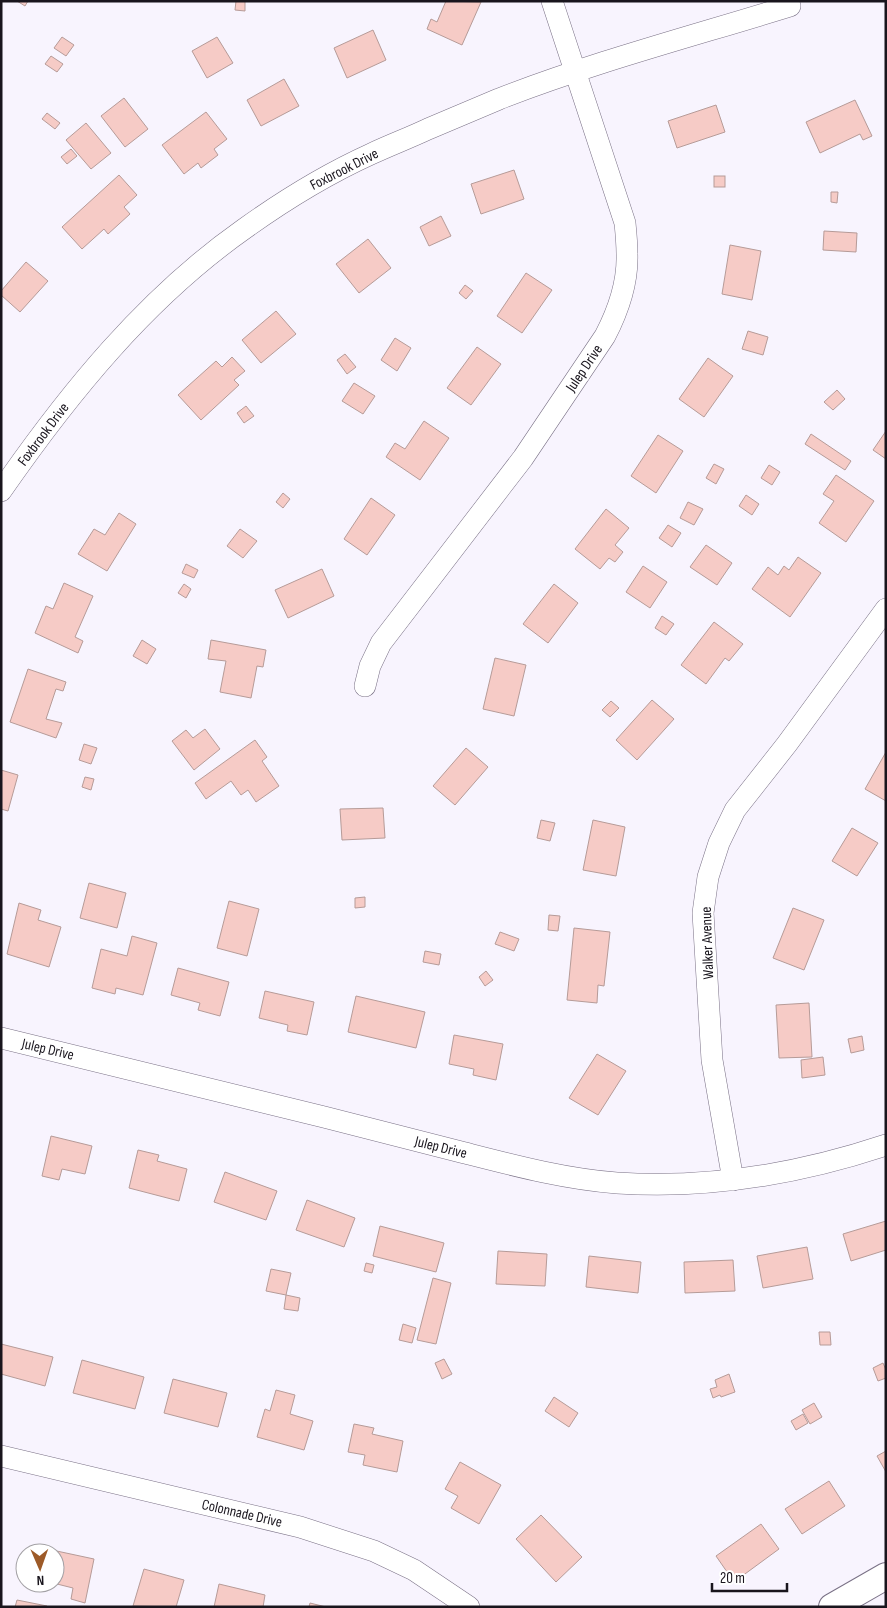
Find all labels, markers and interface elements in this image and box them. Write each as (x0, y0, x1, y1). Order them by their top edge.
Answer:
street label: Foxbrook Drive (307, 144, 382, 195)
street label: Julep Drive (561, 341, 607, 396)
street label: Foxbrook Drive (13, 399, 73, 470)
street label: Walker Avenue (697, 906, 718, 980)
street label: Julep Drive (19, 1034, 76, 1065)
street label: Julep Drive (412, 1132, 469, 1163)
street label: Colonnade Drive (200, 1495, 284, 1532)
north arrow (15, 1543, 65, 1593)
scale bar (712, 1560, 787, 1592)
text: 20 m (720, 1569, 745, 1588)
text: N (36, 1572, 44, 1589)

